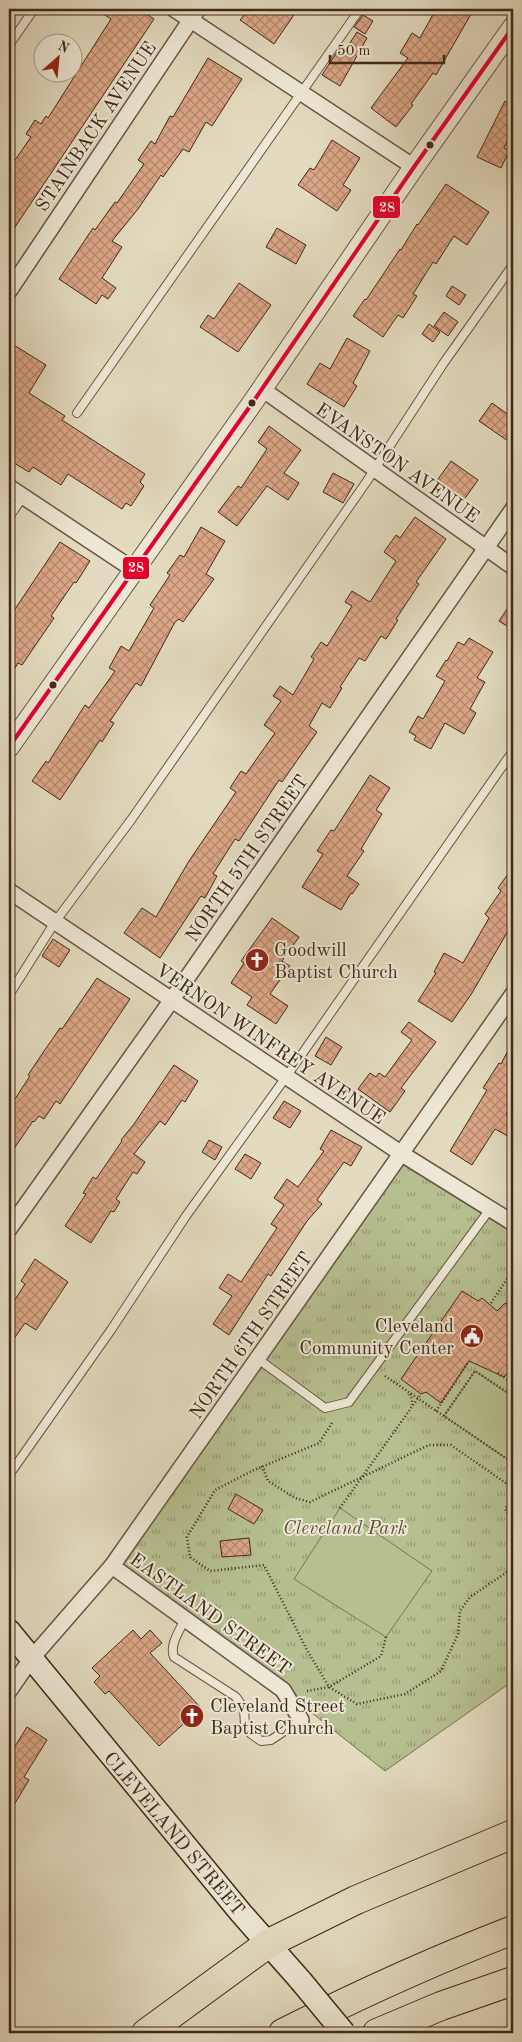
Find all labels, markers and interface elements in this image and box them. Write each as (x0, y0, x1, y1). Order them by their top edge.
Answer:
north arrow (32, 32, 82, 82)
scale bar (330, 32, 443, 64)
street label: STAINBACK AVENUE (29, 36, 161, 216)
text: 50 m (337, 44, 371, 59)
unlabelled marker (425, 140, 435, 150)
line badge: 28 (372, 195, 401, 219)
text: 28 (379, 201, 395, 215)
unlabelled marker (247, 398, 257, 408)
street label: EVANSTON AVENUE (311, 400, 482, 528)
line badge: 28 (122, 556, 150, 580)
text: 28 (128, 561, 144, 575)
unlabelled marker (48, 680, 58, 690)
street label: NORTH 5TH STREET (183, 772, 313, 946)
place label: Goodwill Baptist Church (274, 942, 398, 983)
church icon: Goodwill Baptist Church (244, 947, 270, 973)
street label: VERNON WINFREY AVENUE (151, 961, 388, 1129)
street label: NORTH 6TH STREET (187, 1249, 317, 1423)
place label: Cleveland Community Center (299, 1318, 454, 1359)
public building icon: Cleveland Community Center (459, 1323, 485, 1349)
park label: Cleveland Park (283, 1520, 407, 1539)
street label: EASTLAND STREET (126, 1550, 293, 1680)
place label: Cleveland Street Baptist Church (210, 1698, 345, 1739)
church icon: Cleveland Street Baptist Church (179, 1703, 205, 1729)
street label: CLEVELAND STREET (99, 1749, 247, 1920)

